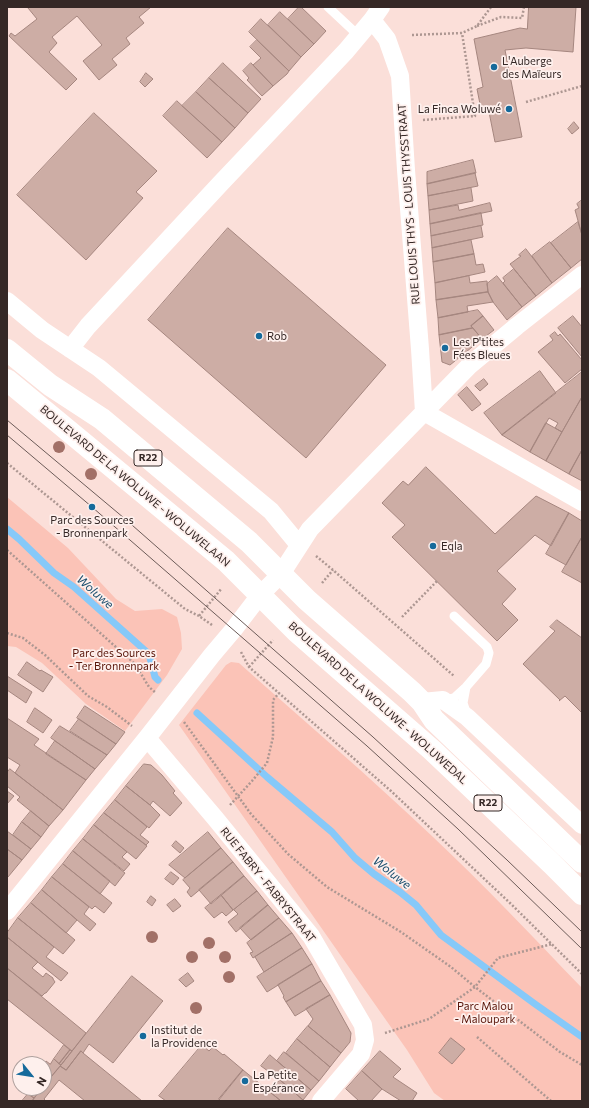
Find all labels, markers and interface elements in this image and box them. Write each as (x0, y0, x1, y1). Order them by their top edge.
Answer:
place label: L'Auberge des Maïeurs (502, 54, 561, 80)
marker: L'Auberge des Maïeurs (489, 62, 499, 72)
place label: La Finca Woluwé (418, 102, 501, 116)
street label: RUE LOUIS THYS - LOUIS THYSSTRAAT (395, 103, 423, 305)
marker: La Finca Woluwé (504, 104, 514, 114)
place label: Rob (267, 329, 287, 343)
marker: Rob (254, 331, 264, 341)
place label: Les P'tites Fées Bleues (453, 335, 510, 361)
marker: Les P'tites Fées Bleues (440, 343, 450, 353)
street label: BOULEVARD DE LA WOLUWE - WOLUWELAAN (37, 402, 233, 570)
road number: R22 (134, 450, 162, 466)
marker: Parc des Sources - Bronnenpark (87, 502, 97, 512)
place label: Parc des Sources - Bronnenpark (50, 513, 134, 539)
place label: Eqla (441, 539, 463, 553)
marker: Eqla (428, 541, 438, 551)
water label: Woluwe (74, 572, 116, 612)
street label: BOULEVARD DE LA WOLUWE - WOLUWEDAL (286, 619, 470, 787)
park label: Parc des Sources - Ter Bronnenpark (69, 646, 159, 672)
road number: R22 (474, 795, 502, 811)
street label: RUE FABRY - FABRYSTRAAT (218, 825, 318, 945)
water label: Woluwe (370, 854, 414, 892)
park label: Parc Malou - Maloupark (454, 999, 516, 1025)
place label: Institut de la Providence (151, 1023, 217, 1049)
marker: Institut de la Providence (138, 1031, 148, 1041)
north arrow (12, 1056, 52, 1096)
place label: La Petite Espérance (253, 1068, 304, 1094)
text: N (34, 1075, 50, 1089)
marker: La Petite Espérance (240, 1076, 250, 1086)

